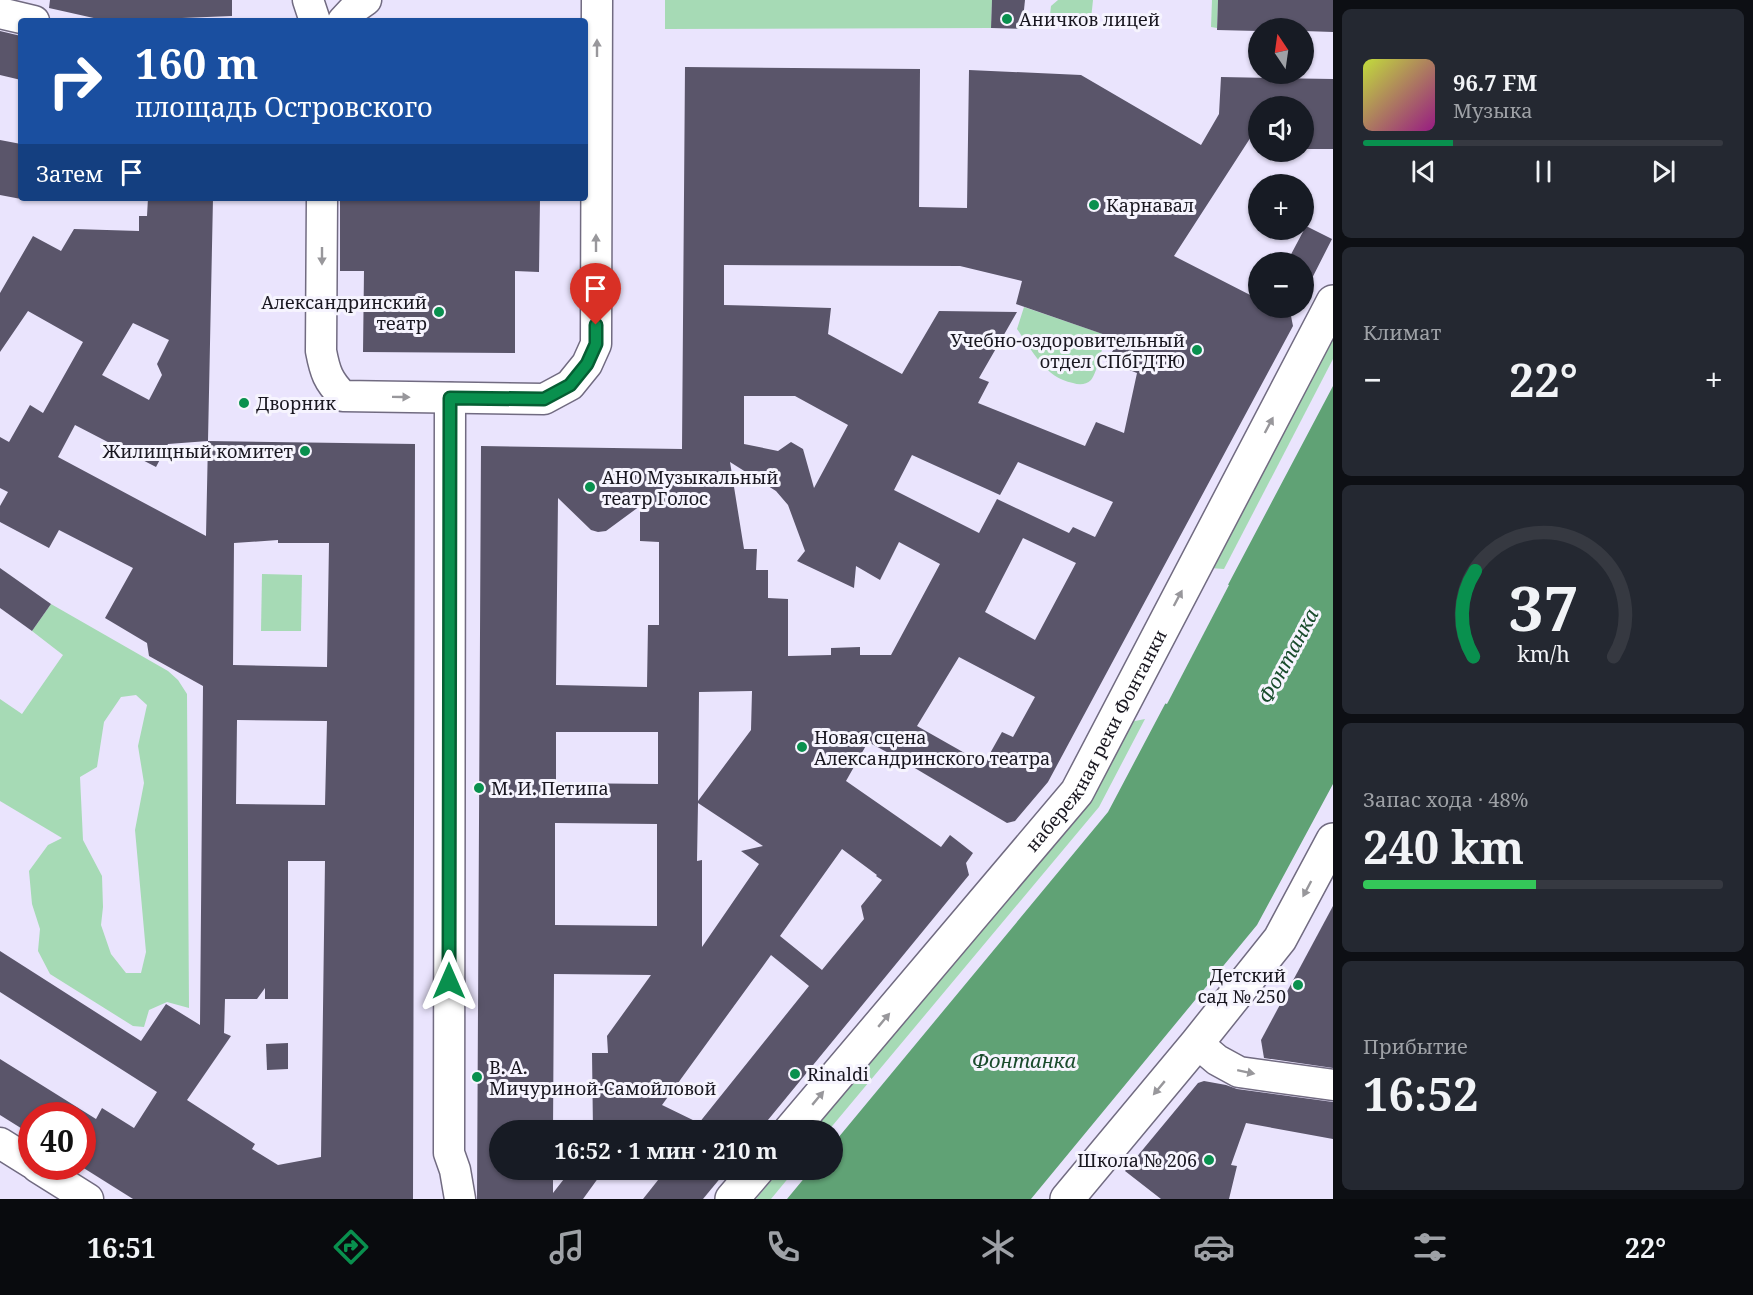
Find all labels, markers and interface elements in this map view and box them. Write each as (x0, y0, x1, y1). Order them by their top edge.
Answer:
place label: Аничков лицей (1019, 7, 1160, 31)
marker: Аничков лицей (1000, 12, 1014, 26)
north arrow (1248, 18, 1314, 84)
map controls (1248, 18, 1314, 318)
text: 160 m (135, 34, 259, 91)
one-way arrow (592, 39, 602, 58)
icon: right (36, 42, 114, 120)
text: 96.7 FM (1453, 67, 1537, 97)
text: площадь Островского (135, 88, 433, 125)
button: sound (1248, 96, 1314, 162)
text: Музыка (1453, 97, 1533, 124)
icon: previous (1407, 155, 1440, 188)
icon: pause (1527, 155, 1560, 188)
icon: next (1647, 155, 1680, 188)
icon: arrive (115, 156, 148, 189)
text: Затем (36, 158, 103, 188)
button: + (1248, 174, 1314, 240)
place label: Карнавал (1106, 193, 1194, 217)
marker: Карнавал (1087, 198, 1101, 212)
one-way arrow (591, 234, 601, 253)
one-way arrow (317, 247, 327, 266)
button: − (1248, 252, 1314, 318)
pin (570, 263, 621, 325)
icon: arrive (579, 272, 612, 305)
place label: Александринский театр (261, 290, 427, 335)
marker: Александринский театр (432, 305, 446, 319)
text: Климат (1363, 319, 1441, 346)
place label: Учебно-оздоровительный отдел СПбГДТЮ (950, 328, 1185, 373)
marker: Учебно-оздоровительный отдел СПбГДТЮ (1190, 343, 1204, 357)
text: 22° (1509, 349, 1578, 410)
text: − (1363, 357, 1382, 402)
text: + (1705, 357, 1723, 402)
place label: Дворник (256, 391, 336, 415)
one-way arrow (392, 392, 411, 402)
marker: Дворник (237, 396, 251, 410)
one-way arrow (1264, 417, 1274, 434)
place label: Жилищный комитет (102, 439, 293, 463)
marker: Жилищный комитет (298, 444, 312, 458)
place label: АНО Музыкальный театр Голос (602, 465, 778, 510)
marker: АНО Музыкальный театр Голос (583, 480, 597, 494)
text: 37 (1508, 564, 1578, 649)
one-way arrow (1173, 589, 1183, 606)
water label: Фонтанка (1252, 604, 1324, 708)
street label: набережная реки Фонтанки (1020, 625, 1172, 857)
text: km/h (1517, 639, 1570, 668)
place label: Новая сцена Александринского театра (814, 725, 1050, 770)
marker: Новая сцена Александринского театра (795, 740, 809, 754)
place label: М. И. Петипа (491, 776, 609, 800)
marker: М. И. Петипа (472, 781, 486, 795)
text: Запас хода · 48% (1363, 786, 1528, 813)
text: 240 km (1363, 816, 1524, 877)
one-way arrow (1302, 881, 1312, 898)
position arrow (417, 949, 481, 1013)
place label: Детский сад № 250 (1198, 963, 1286, 1008)
marker: Детский сад № 250 (1291, 978, 1305, 992)
one-way arrow (877, 1013, 890, 1028)
text: Прибытие (1363, 1033, 1468, 1060)
water label: Фонтанка (972, 1047, 1076, 1074)
place label: В. А. Мичуриной-Самойловой (489, 1055, 716, 1100)
place label: Rinaldi (807, 1062, 869, 1086)
text: 16:52 (1363, 1063, 1478, 1124)
marker: Rinaldi (788, 1067, 802, 1081)
one-way arrow (1237, 1068, 1256, 1077)
marker: В. А. Мичуриной-Самойловой (470, 1070, 484, 1084)
one-way arrow (1153, 1080, 1166, 1096)
one-way arrow (811, 1091, 824, 1106)
speed limit sign: 40 (18, 1102, 96, 1180)
text: 16:52 · 1 мин · 210 m (554, 1135, 778, 1165)
place label: Школа № 206 (1077, 1148, 1197, 1172)
marker: Школа № 206 (1202, 1153, 1216, 1167)
icon: directions (330, 1226, 372, 1268)
icon: music (546, 1226, 588, 1268)
icon: phone (762, 1226, 804, 1268)
icon: climate (977, 1226, 1019, 1268)
icon: car (1193, 1226, 1235, 1268)
icon: filters (1409, 1226, 1451, 1268)
text: 16:51 (87, 1229, 156, 1266)
text: 22° (1625, 1229, 1666, 1266)

